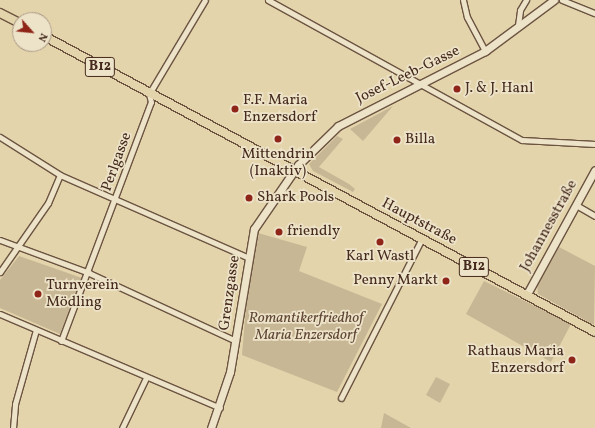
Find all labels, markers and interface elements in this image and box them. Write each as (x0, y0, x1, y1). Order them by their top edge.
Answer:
north arrow (12, 12, 52, 52)
text: N (34, 30, 51, 44)
street label: Josef-Leeb-Gasse (353, 42, 463, 108)
road number: B12 (84, 55, 116, 79)
place label: J. & J. Hanl (465, 80, 533, 98)
marker: J. & J. Hanl (452, 84, 462, 94)
place label: F.F. Maria Enzersdorf (243, 91, 316, 126)
marker: F.F. Maria Enzersdorf (230, 104, 240, 114)
street label: Perlgasse (98, 130, 136, 194)
place label: Billa (405, 131, 435, 149)
marker: Mittendrin (Inaktiv) (273, 134, 283, 144)
marker: Billa (392, 135, 402, 145)
place label: Mittendrin (Inaktiv) (242, 145, 314, 180)
street label: Johannesstraße (516, 177, 582, 275)
place label: Shark Pools (257, 189, 334, 207)
marker: Shark Pools (244, 193, 254, 203)
street label: Hauptstraße (378, 195, 460, 249)
place label: friendly (287, 223, 340, 241)
marker: friendly (274, 227, 284, 237)
marker: Karl Wastl (375, 237, 385, 247)
place label: Karl Wastl (345, 248, 415, 266)
street label: Grenzgasse (216, 254, 244, 332)
road number: B12 (458, 255, 490, 279)
place label: Penny Markt (353, 272, 438, 290)
place label: Turnverein Mödling (46, 276, 119, 311)
marker: Penny Markt (441, 276, 451, 286)
marker: Turnverein Mödling (33, 289, 43, 299)
park label: Romantikerfriedhof Maria Enzersdorf (249, 309, 363, 344)
place label: Rathaus Maria Enzersdorf (467, 342, 564, 377)
marker: Rathaus Maria Enzersdorf (567, 355, 577, 365)

